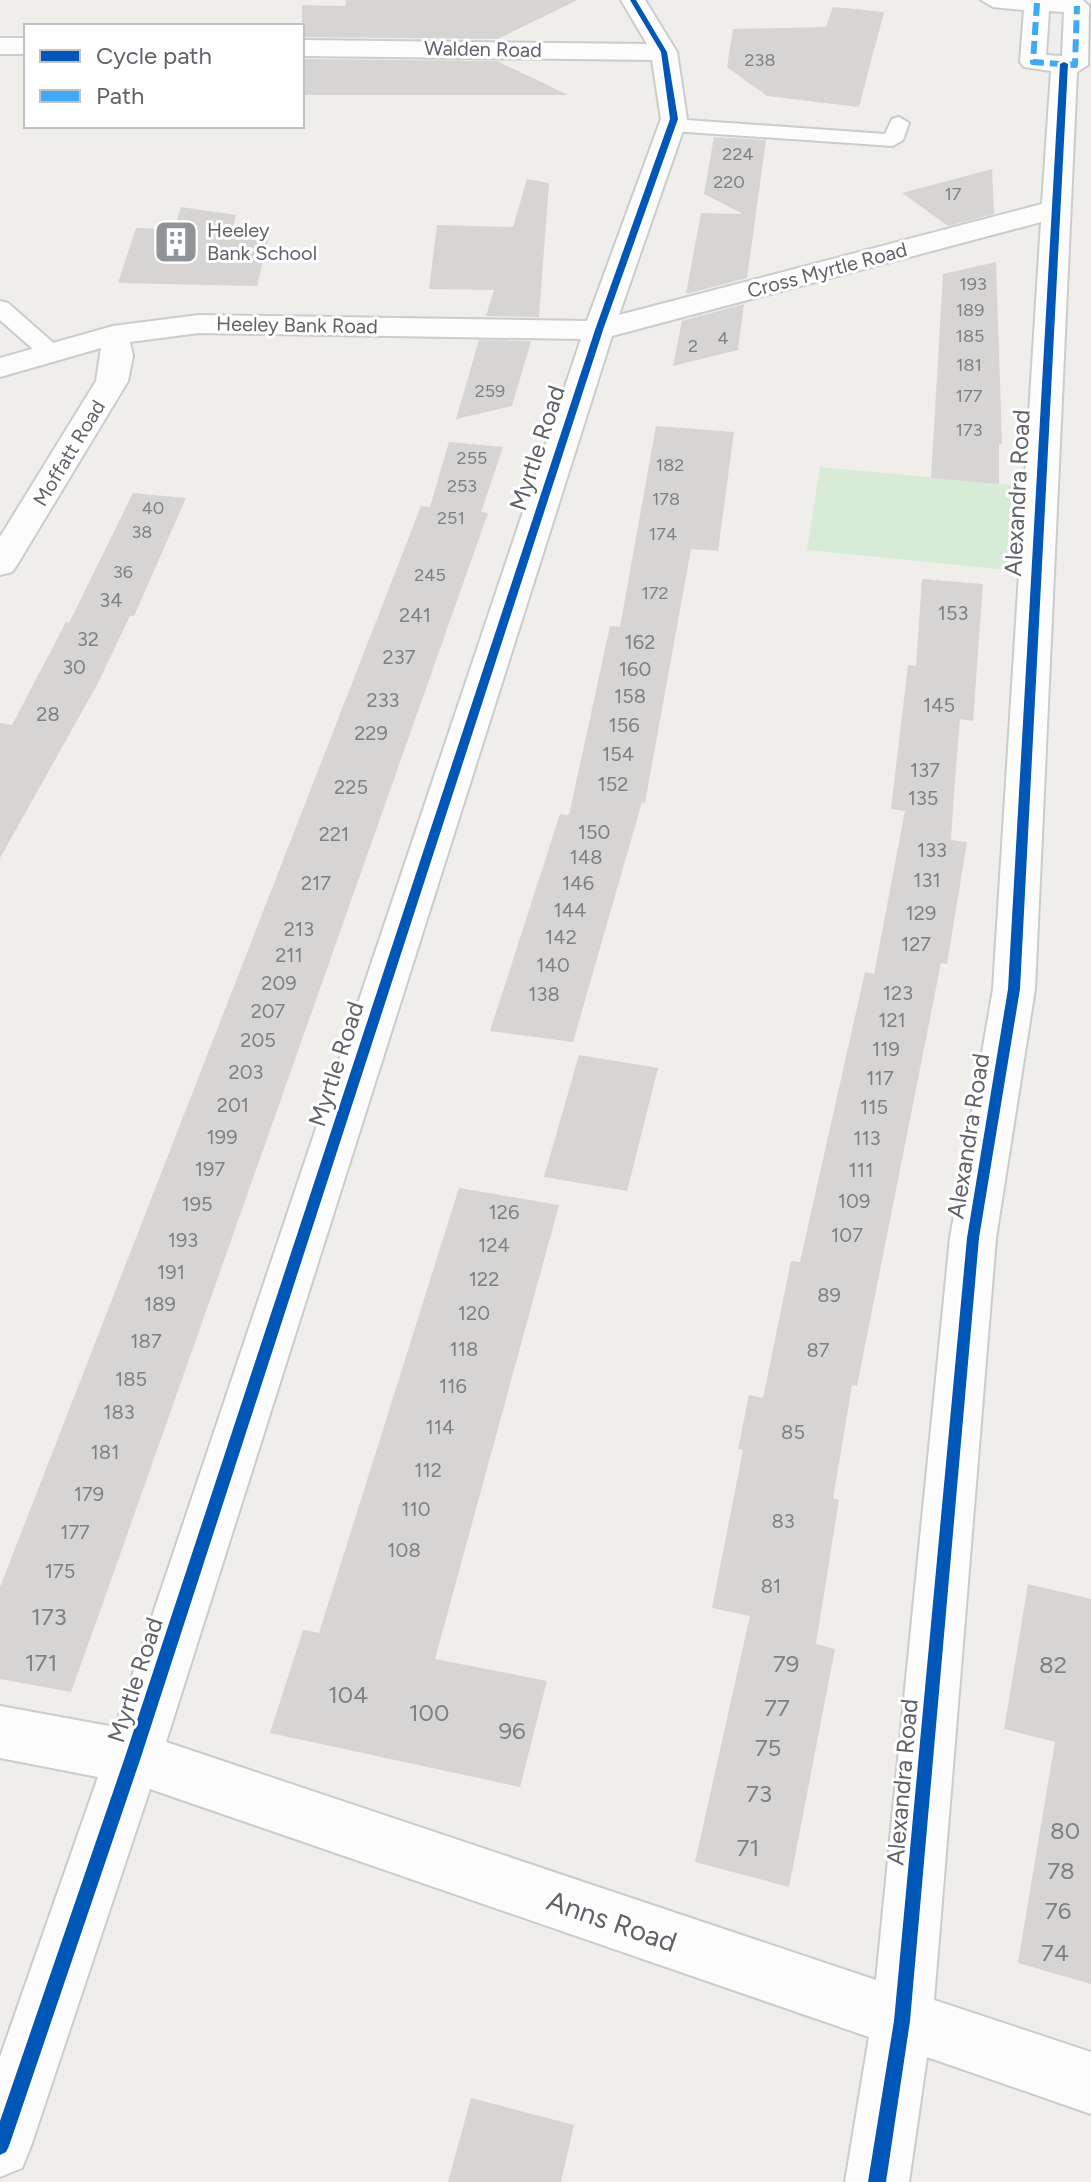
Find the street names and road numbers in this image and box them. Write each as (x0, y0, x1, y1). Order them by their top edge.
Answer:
street label: Walden Road (424, 36, 542, 62)
street label: Cross Myrtle Road (744, 237, 910, 303)
street label: Heeley Bank Road (216, 312, 378, 338)
street label: Myrtle Road (503, 382, 571, 514)
street label: Moffatt Road (28, 396, 110, 510)
street label: Alexandra Road (998, 409, 1036, 577)
street label: Myrtle Road (302, 998, 370, 1130)
street label: Alexandra Road (941, 1051, 995, 1221)
street label: Myrtle Road (101, 1614, 169, 1746)
street label: Alexandra Road (880, 1698, 924, 1866)
street label: Anns Road (543, 1883, 681, 1959)

